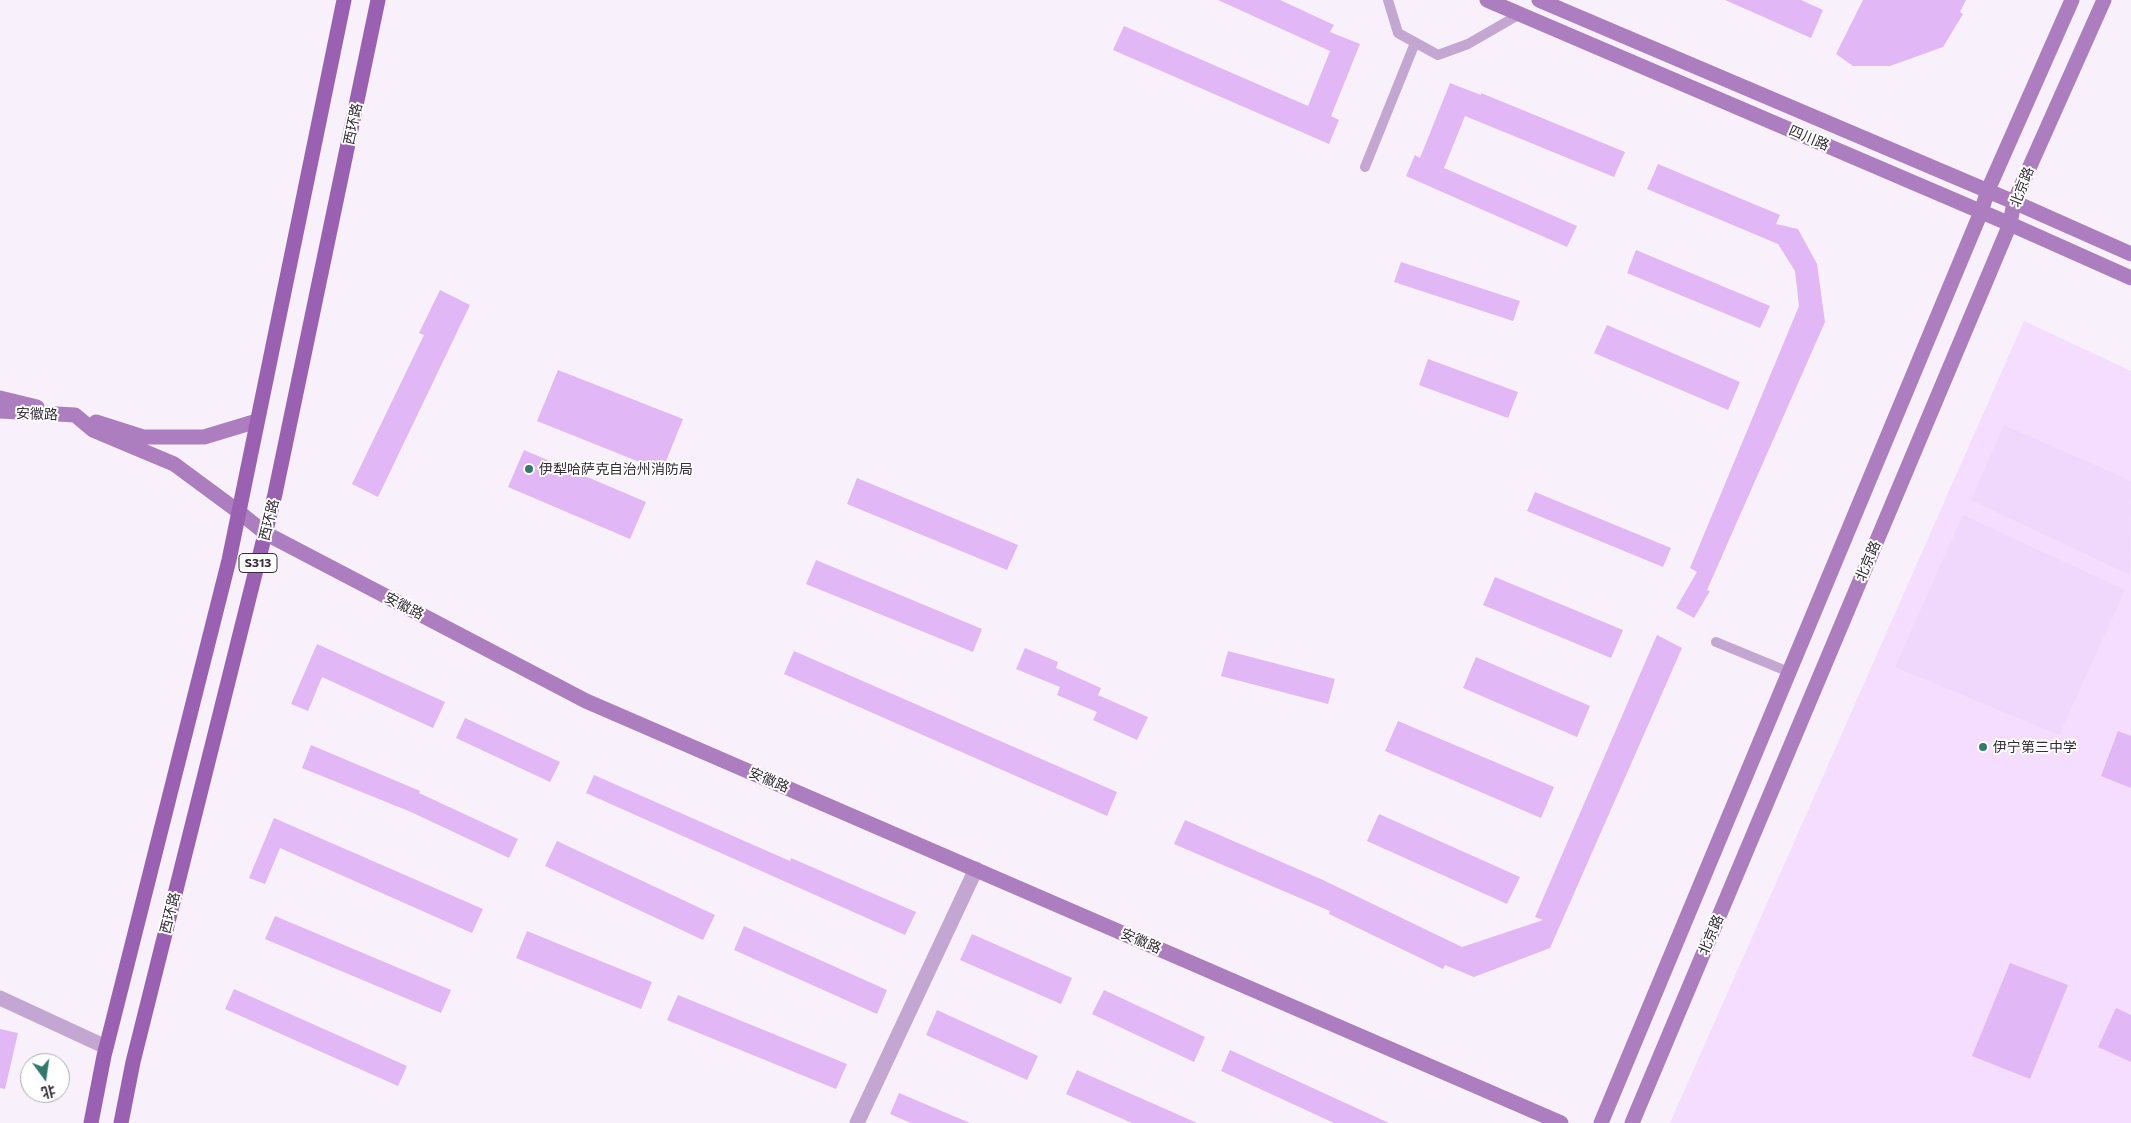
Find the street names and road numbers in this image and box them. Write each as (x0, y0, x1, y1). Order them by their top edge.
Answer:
street label: 西环路 (340, 102, 366, 146)
street label: 四川路 (1786, 122, 1832, 154)
street label: 北京路 (2007, 164, 2037, 210)
street label: 安徽路 (16, 405, 58, 423)
street label: 西环路 (256, 498, 282, 542)
street label: 北京路 (1852, 538, 1884, 584)
road number: S313 (239, 554, 277, 572)
street label: 安徽路 (381, 589, 427, 623)
street label: 安徽路 (746, 764, 792, 796)
street label: 西环路 (157, 891, 183, 935)
street label: 北京路 (1695, 912, 1727, 958)
street label: 安徽路 (1118, 925, 1164, 957)

